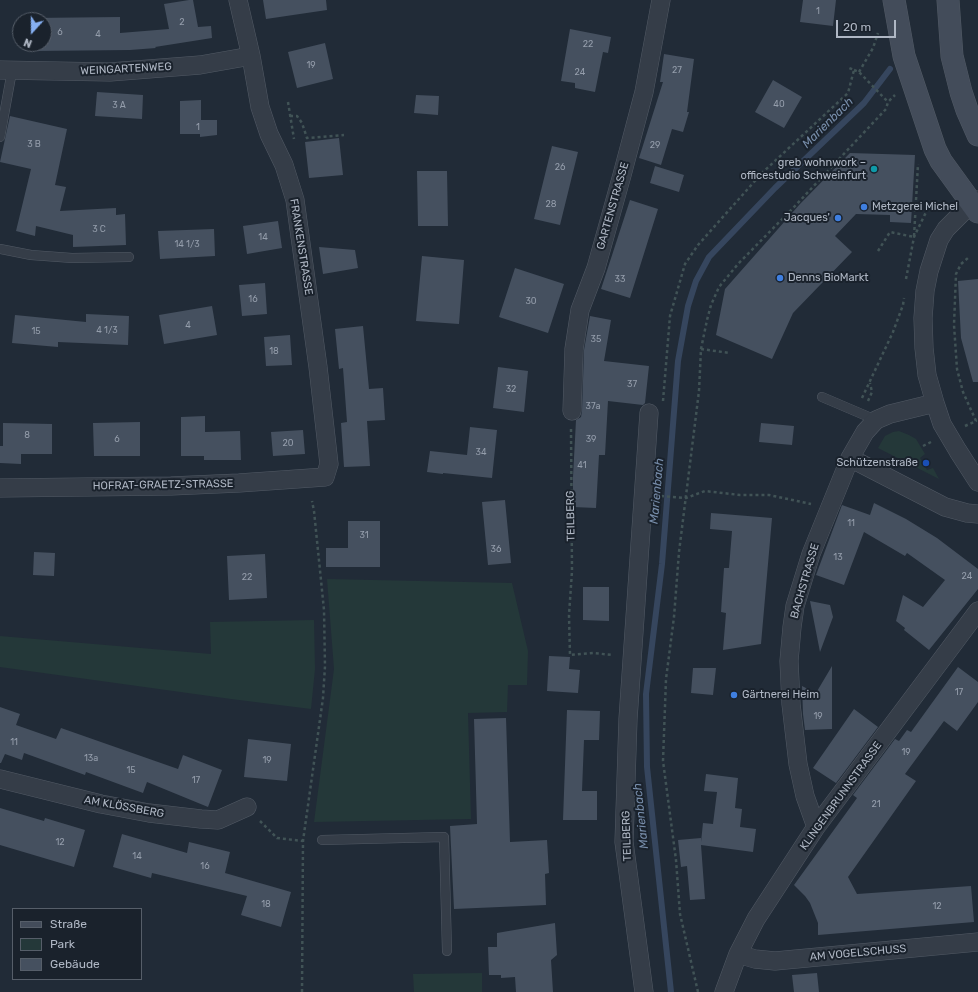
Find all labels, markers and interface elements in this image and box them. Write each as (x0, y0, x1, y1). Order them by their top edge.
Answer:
house number: 1 (816, 6, 820, 16)
north arrow (12, 12, 52, 52)
scale bar (838, 12, 898, 38)
house number: 2 (179, 17, 185, 27)
text: 20 m (843, 20, 871, 34)
house number: 6 (57, 27, 63, 37)
house number: 4 (95, 29, 101, 39)
text: N (22, 35, 34, 50)
house number: 22 (583, 39, 593, 49)
street label: WEINGARTENWEG (80, 60, 172, 78)
house number: 19 (306, 60, 316, 70)
house number: 27 (672, 65, 682, 75)
house number: 24 (575, 67, 585, 77)
water label: Marienbach (800, 95, 856, 151)
house number: 40 (773, 99, 785, 109)
house number: 3 A (112, 100, 126, 110)
house number: 1 (196, 122, 200, 132)
house number: 3 B (27, 139, 41, 149)
house number: 29 (650, 140, 660, 150)
place label: greb wohnwork – officestudio Schweinfurt (740, 156, 866, 182)
street label: GARTENSTRASSE (594, 161, 632, 251)
house number: 26 (555, 162, 565, 172)
marker: greb wohnwork – officestudio Schweinfurt (869, 164, 879, 174)
street label: FRANKENSTRASSE (287, 198, 315, 296)
house number: 28 (545, 199, 557, 209)
place label: Metzgerei Michel (872, 200, 958, 214)
marker: Metzgerei Michel (859, 202, 869, 212)
place label: Jacques' (784, 211, 830, 225)
marker: Jacques' (833, 213, 843, 223)
house number: 3 C (92, 224, 106, 234)
house number: 14 (258, 232, 268, 242)
house number: 14 1/3 (174, 239, 200, 249)
place label: Denns BioMarkt (788, 271, 869, 285)
marker: Denns BioMarkt (775, 273, 785, 283)
house number: 33 (615, 274, 625, 284)
house number: 16 (248, 294, 258, 304)
house number: 30 (525, 296, 537, 306)
house number: 4 (185, 320, 191, 330)
house number: 4 1/3 (96, 325, 118, 335)
house number: 15 (31, 326, 41, 336)
house number: 35 (591, 334, 601, 344)
house number: 18 (269, 346, 279, 356)
house number: 37 (627, 379, 637, 389)
house number: 32 (506, 384, 516, 394)
house number: 37a (586, 401, 600, 411)
house number: 8 (24, 430, 30, 440)
house number: 6 (114, 434, 120, 444)
house number: 39 (586, 434, 596, 444)
house number: 20 (283, 438, 293, 448)
house number: 34 (476, 447, 486, 457)
place label: Schützenstraße (836, 456, 918, 470)
water label: Marienbach (647, 457, 667, 525)
marker: Schützenstraße (921, 458, 931, 468)
house number: 41 (577, 460, 587, 470)
street label: HOFRAT-GRAETZ-STRASSE (93, 477, 233, 493)
street label: TEILBERG (564, 490, 578, 542)
house number: 11 (847, 518, 855, 528)
house number: 31 (359, 530, 369, 540)
street label: BACHSTRASSE (788, 542, 822, 620)
house number: 36 (491, 544, 501, 554)
house number: 13 (833, 552, 843, 562)
house number: 24 (962, 571, 972, 581)
house number: 22 (242, 572, 252, 582)
house number: 17 (955, 687, 963, 697)
place label: Gärtnerei Heim (742, 688, 819, 702)
marker: Gärtnerei Heim (729, 690, 739, 700)
house number: 19 (813, 711, 823, 721)
house number: 11 (10, 737, 18, 747)
street label: KLINGENBRUNNSTRASSE (797, 739, 885, 853)
house number: 19 (901, 747, 911, 757)
house number: 13a (84, 753, 98, 763)
house number: 19 (262, 755, 272, 765)
house number: 15 (126, 765, 136, 775)
house number: 17 (192, 775, 200, 785)
water label: Marienbach (630, 782, 652, 850)
street label: AM KLÖSSBERG (83, 793, 165, 821)
house number: 21 (871, 799, 881, 809)
street label: TEILBERG (620, 810, 634, 862)
house number: 12 (55, 837, 65, 847)
house number: 14 (132, 851, 142, 861)
house number: 16 (200, 861, 210, 871)
house number: 18 (261, 899, 271, 909)
house number: 12 (932, 901, 942, 911)
legend (12, 908, 142, 980)
text: Straße (50, 917, 87, 931)
text: Park (50, 937, 75, 951)
street label: AM VOGELSCHUSS (809, 942, 907, 964)
text: Gebäude (50, 957, 100, 971)

